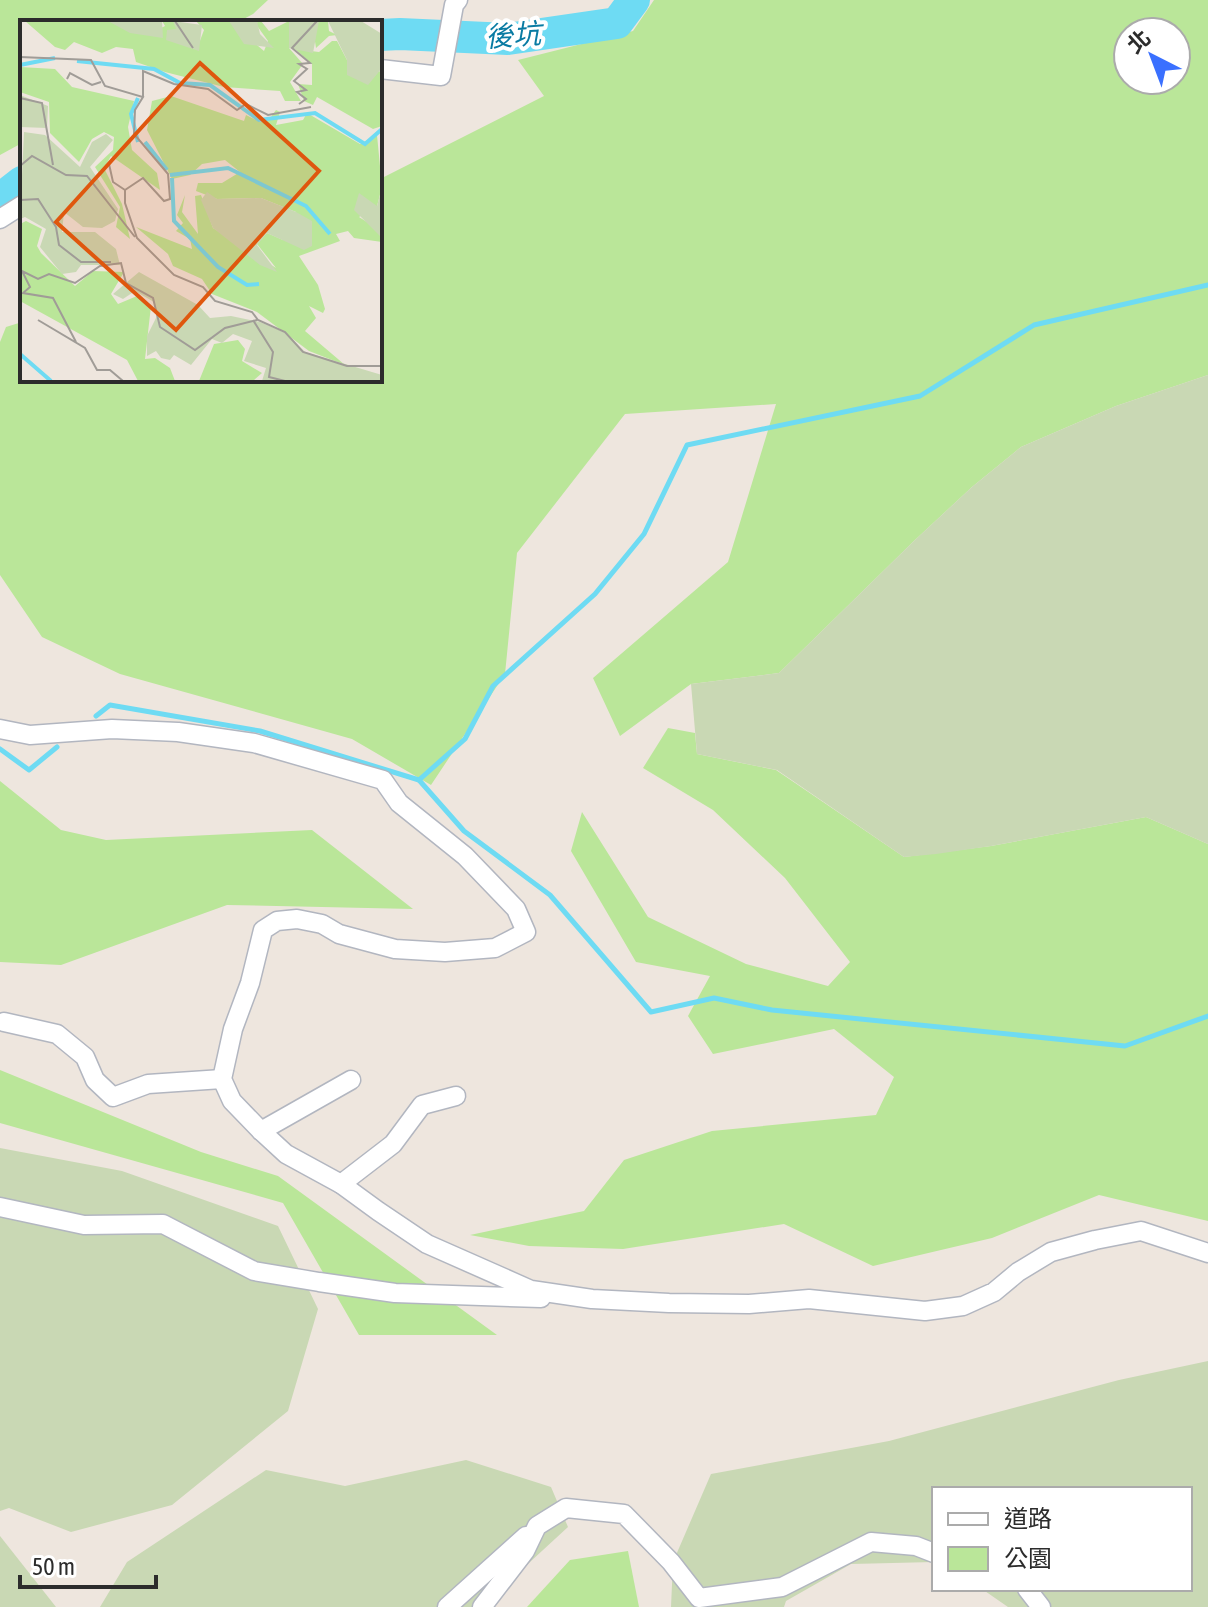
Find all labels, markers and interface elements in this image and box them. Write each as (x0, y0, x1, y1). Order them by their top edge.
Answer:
north arrow (1112, 16, 1192, 96)
water label: 後坑 (484, 17, 546, 53)
inset map (20, 20, 382, 382)
text: 北 (1122, 24, 1155, 58)
legend (932, 1487, 1192, 1591)
text: 道路 (1004, 1505, 1052, 1532)
scale bar (20, 1539, 156, 1589)
text: 公園 (1004, 1545, 1052, 1572)
text: 50 m (32, 1553, 75, 1580)

